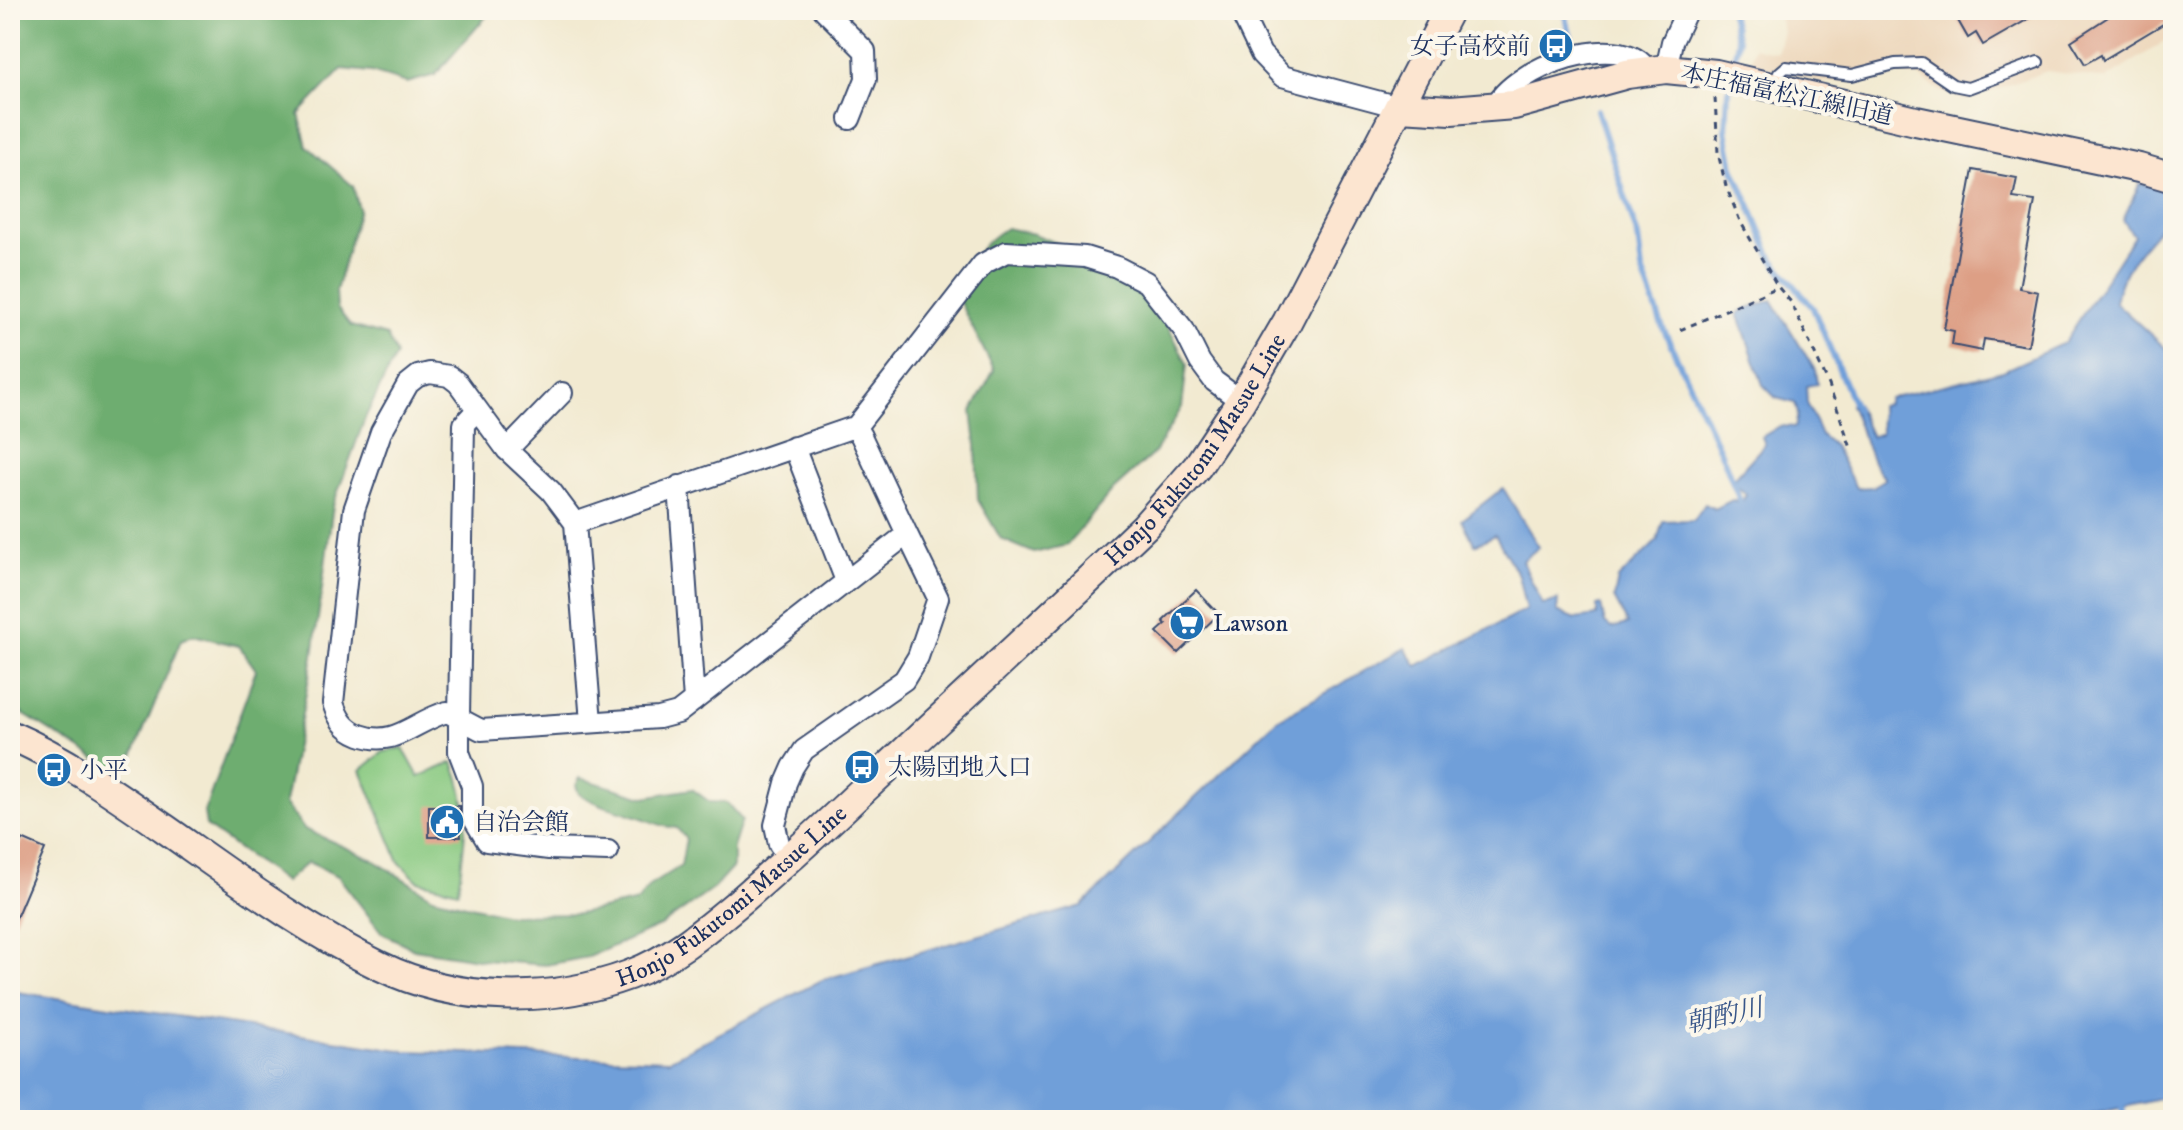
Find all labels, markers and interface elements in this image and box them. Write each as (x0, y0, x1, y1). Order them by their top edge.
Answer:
bus stop icon: 女子高校前 (1537, 27, 1575, 65)
place label: 女子高校前 (1410, 32, 1530, 62)
street label: 本庄福富松江線旧道 (1678, 58, 1896, 132)
street label: Honjo Fukutomi Matsue Line (1098, 328, 1293, 573)
supermarket icon: Lawson (1168, 604, 1206, 642)
place label: Lawson (1213, 609, 1288, 639)
bus stop icon: 太陽団地入口 (843, 748, 881, 786)
bus stop icon: 小平 (35, 751, 73, 789)
place label: 太陽団地入口 (888, 753, 1032, 783)
place label: 小平 (80, 756, 128, 786)
street label: Honjo Fukutomi Matsue Line (612, 799, 854, 994)
public building icon: 自治会館 (428, 803, 466, 841)
place label: 自治会館 (473, 808, 569, 838)
water label: 朝酌川 (1683, 991, 1769, 1041)

